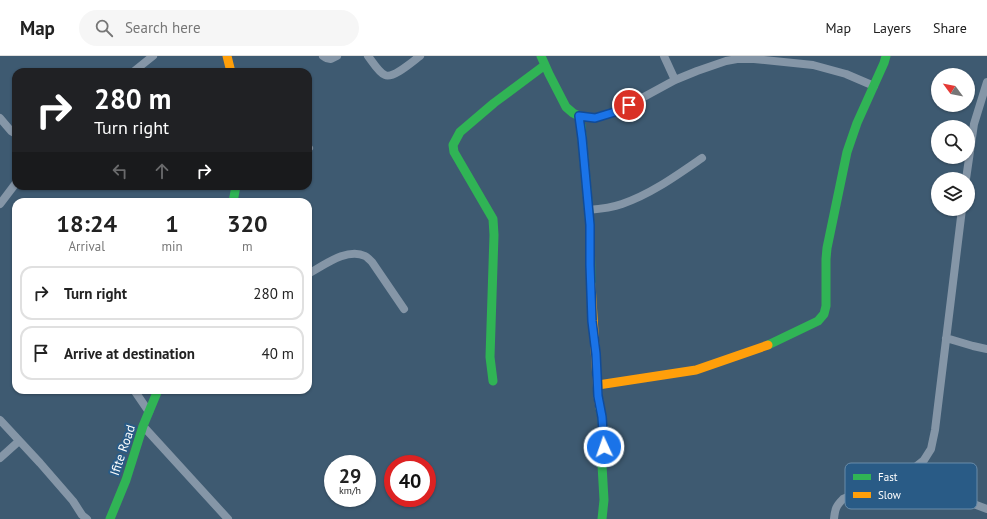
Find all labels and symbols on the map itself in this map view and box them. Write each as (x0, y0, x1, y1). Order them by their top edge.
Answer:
north arrow (931, 68, 975, 112)
pin (612, 88, 646, 122)
street label: Ifite Road (106, 422, 139, 478)
position arrow (583, 426, 625, 468)
speed limit sign: 40 (384, 455, 436, 507)
legend (845, 463, 977, 509)
text: Fast (878, 470, 898, 484)
text: Slow (878, 488, 901, 502)

